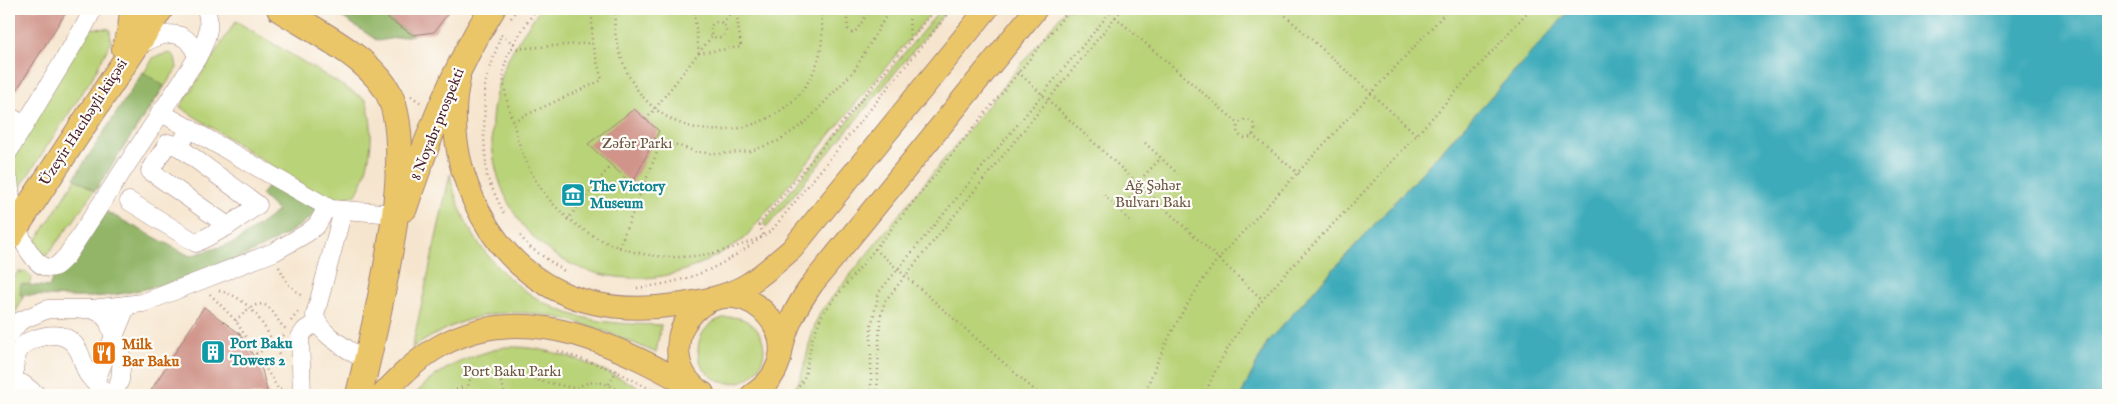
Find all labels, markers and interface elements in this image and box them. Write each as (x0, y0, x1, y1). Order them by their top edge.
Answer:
street label: Üzeyir Hacıbəyli küçəsi (35, 55, 132, 189)
street label: 8 Noyabr prospekti (406, 65, 469, 183)
park label: Zəfər Parkı (602, 134, 672, 153)
park label: Ağ Şəhər Bulvarı Bakı (1115, 176, 1191, 212)
place label: The Victory Museum (589, 177, 666, 213)
museum icon: The Victory Museum (560, 182, 586, 208)
place label: Port Baku Towers 2 (229, 334, 293, 370)
place label: Milk Bar Baku (122, 335, 180, 371)
building icon: Port Baku Towers 2 (200, 339, 226, 365)
restaurant icon: Milk Bar Baku (91, 340, 117, 366)
park label: Port Baku Parkı (463, 362, 561, 381)

